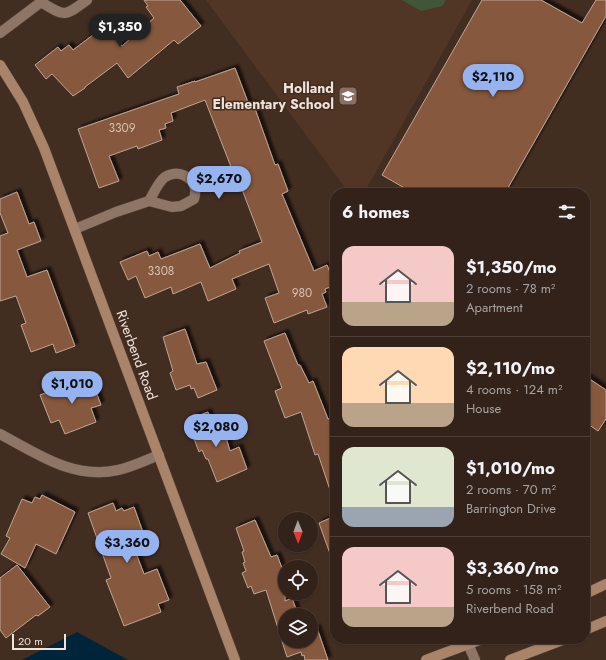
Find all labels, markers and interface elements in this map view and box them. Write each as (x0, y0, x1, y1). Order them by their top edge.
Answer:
pin: $1,350 (87, 14, 153, 48)
text: $1,350 (98, 17, 142, 36)
pin: $2,110 (460, 64, 526, 98)
text: $2,110 (472, 67, 514, 86)
place label: Holland Elementary School (213, 78, 334, 114)
school or university icon: Holland Elementary School (337, 85, 359, 107)
house number: 3309 (108, 119, 136, 137)
pin: $2,670 (186, 166, 252, 200)
text: $2,670 (196, 169, 242, 188)
text: 6 homes (342, 200, 410, 224)
icon: filters (556, 201, 578, 223)
text: $1,350/mo (466, 255, 557, 279)
house number: 3308 (148, 262, 174, 280)
icon: home (374, 262, 422, 310)
text: 2 rooms · 78 m² (466, 279, 555, 298)
house number: 980 (292, 284, 312, 302)
text: Apartment (466, 298, 523, 317)
street label: Riverbend Road (111, 307, 163, 403)
text: $2,110/mo (466, 356, 555, 380)
icon: home (374, 363, 422, 411)
pin: $1,010 (39, 371, 105, 405)
text: $1,010 (51, 374, 93, 393)
text: 4 rooms · 124 m² (466, 380, 562, 399)
text: House (466, 399, 501, 418)
pin: $2,080 (183, 414, 249, 448)
text: $2,080 (193, 417, 239, 436)
text: $1,010/mo (466, 456, 555, 480)
icon: home (374, 463, 422, 511)
text: 2 rooms · 70 m² (466, 480, 556, 499)
text: Barrington Drive (466, 499, 556, 518)
north arrow (278, 512, 318, 552)
map controls (278, 512, 318, 648)
pin: $3,360 (94, 530, 160, 564)
text: $3,360 (104, 533, 150, 552)
text: $3,360/mo (466, 556, 559, 580)
button: locate (278, 560, 318, 600)
icon: home (374, 563, 422, 611)
text: 5 rooms · 158 m² (466, 580, 562, 599)
text: Riverbend Road (466, 599, 554, 618)
button: layers (278, 608, 318, 648)
scale bar (12, 632, 66, 651)
text: 20 m (18, 633, 43, 649)

